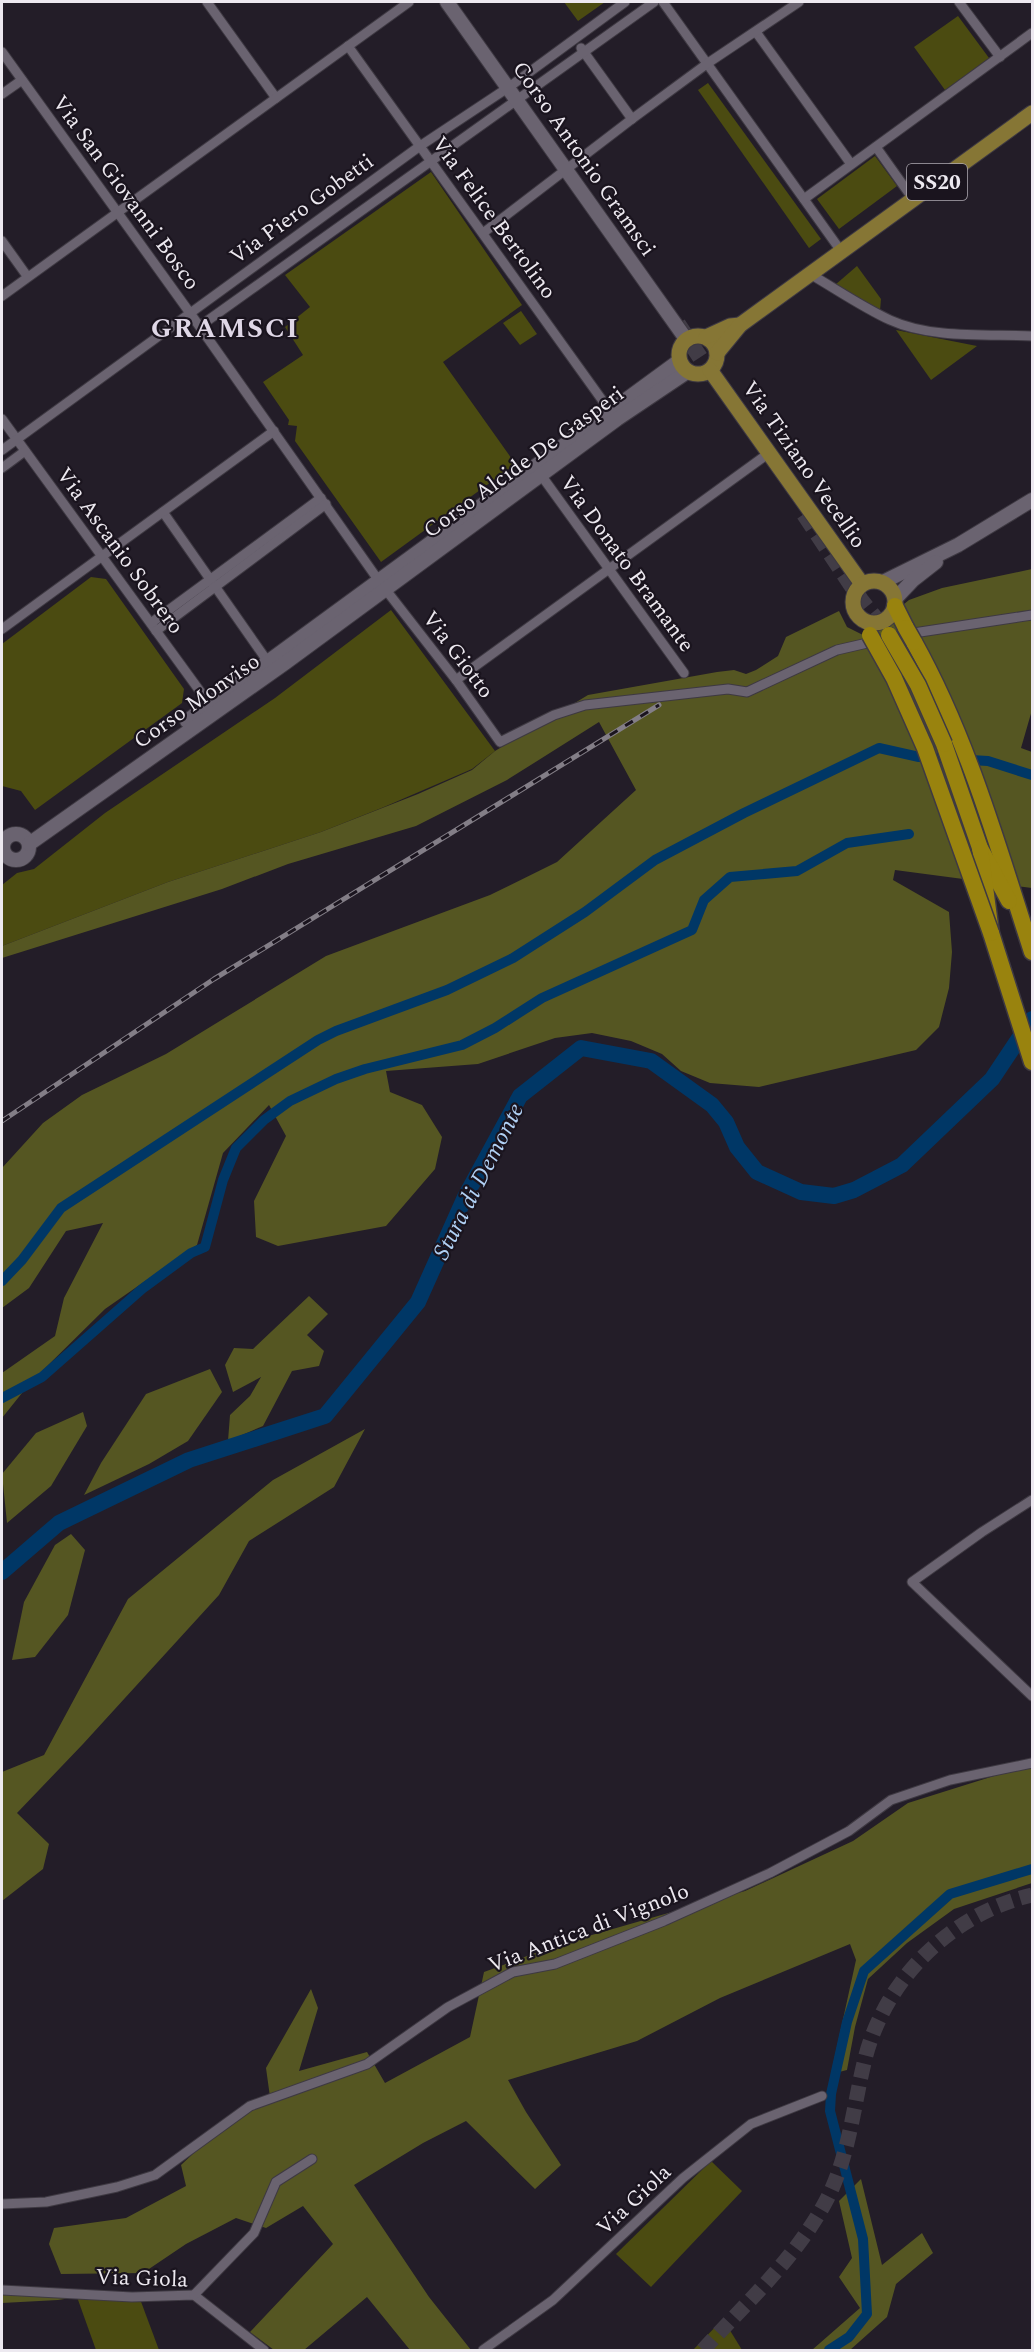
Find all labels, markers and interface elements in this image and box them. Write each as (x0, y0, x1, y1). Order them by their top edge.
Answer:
street label: Corso Antonio Gramsci (504, 54, 664, 263)
street label: Via San Giovanni Bosco (44, 89, 208, 297)
street label: Via Felice Bertolino (423, 129, 564, 306)
street label: Via Piero Gobetti (223, 146, 381, 273)
road number: SS20 (907, 164, 967, 200)
district label: GRAMSCI (151, 307, 299, 350)
street label: Via Tiziano Vecellio (733, 374, 874, 556)
street label: Corso Alcide De Gasperi (417, 378, 631, 546)
street label: Via Ascanio Sobrero (48, 460, 192, 641)
street label: Via Donato Bramante (551, 468, 702, 659)
street label: Via Giotto (414, 604, 502, 706)
street label: Corso Monviso (127, 645, 267, 757)
water label: Stura di Demonte (424, 1097, 534, 1266)
street label: Via Antica di Vignolo (483, 1875, 694, 1982)
street label: Via Giola (589, 2156, 679, 2244)
street label: Via Giola (95, 2260, 189, 2297)

